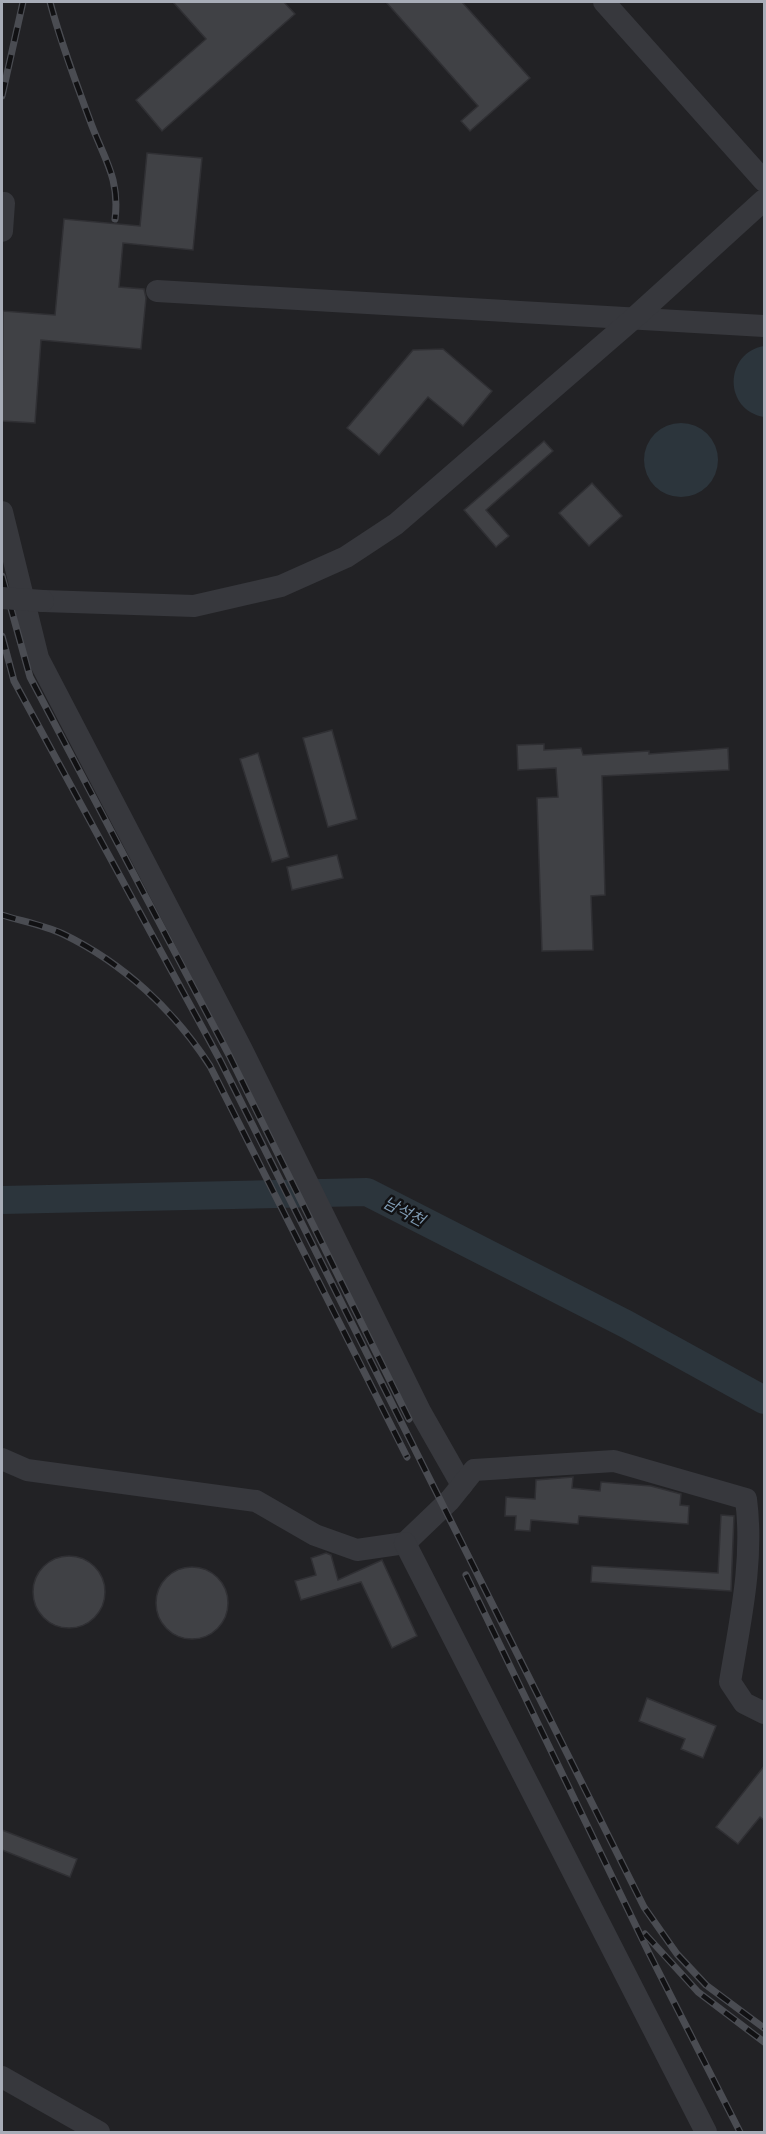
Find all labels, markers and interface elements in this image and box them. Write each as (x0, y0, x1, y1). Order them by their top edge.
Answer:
water label: 남석천 (380, 1193, 430, 1230)

